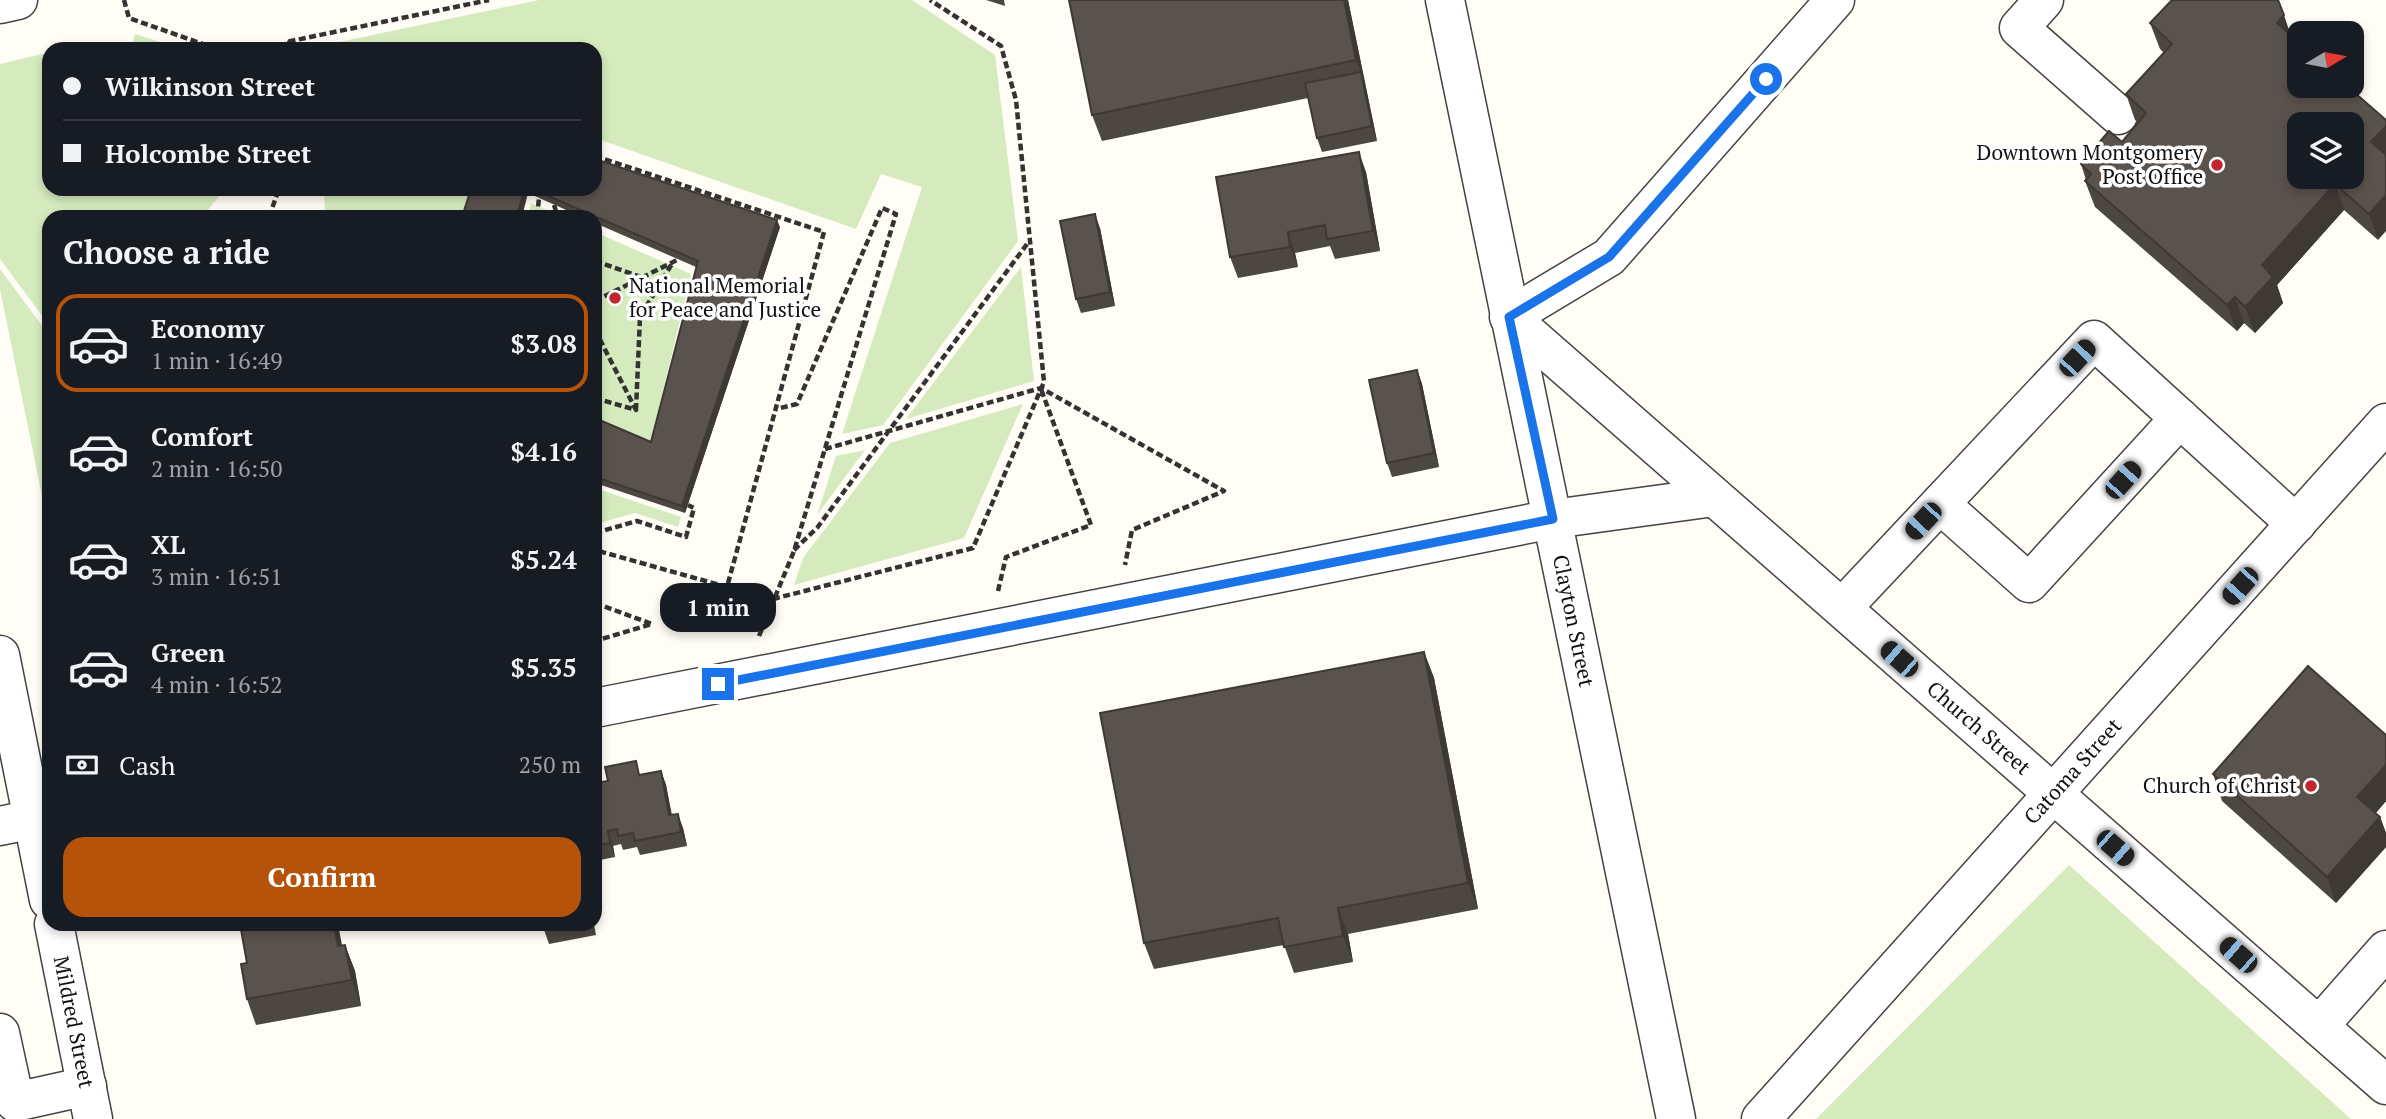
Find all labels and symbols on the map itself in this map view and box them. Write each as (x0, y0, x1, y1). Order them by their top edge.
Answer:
north arrow (2287, 21, 2364, 98)
route start (1750, 63, 1782, 95)
place label: Downtown Montgomery Post Office (1977, 138, 2203, 190)
marker: Downtown Montgomery Post Office (2209, 157, 2225, 173)
place label: National Memorial for Peace and Justice (629, 271, 821, 323)
marker: National Memorial for Peace and Justice (607, 290, 623, 306)
car (2055, 335, 2100, 381)
car (2102, 457, 2145, 503)
car (1901, 498, 1946, 544)
street label: Clayton Street (1547, 552, 1601, 689)
car (2219, 563, 2262, 609)
callout: 1 min (660, 582, 776, 632)
car (1877, 637, 1922, 681)
route end (702, 668, 734, 700)
street label: Church Street (1921, 674, 2037, 781)
street label: Catoma Street (2017, 712, 2127, 830)
place label: Church of Christ (2143, 771, 2297, 799)
marker: Church of Christ (2303, 778, 2319, 794)
car (2093, 826, 2138, 870)
car (2216, 933, 2261, 977)
street label: Mildred Street (48, 953, 102, 1091)

